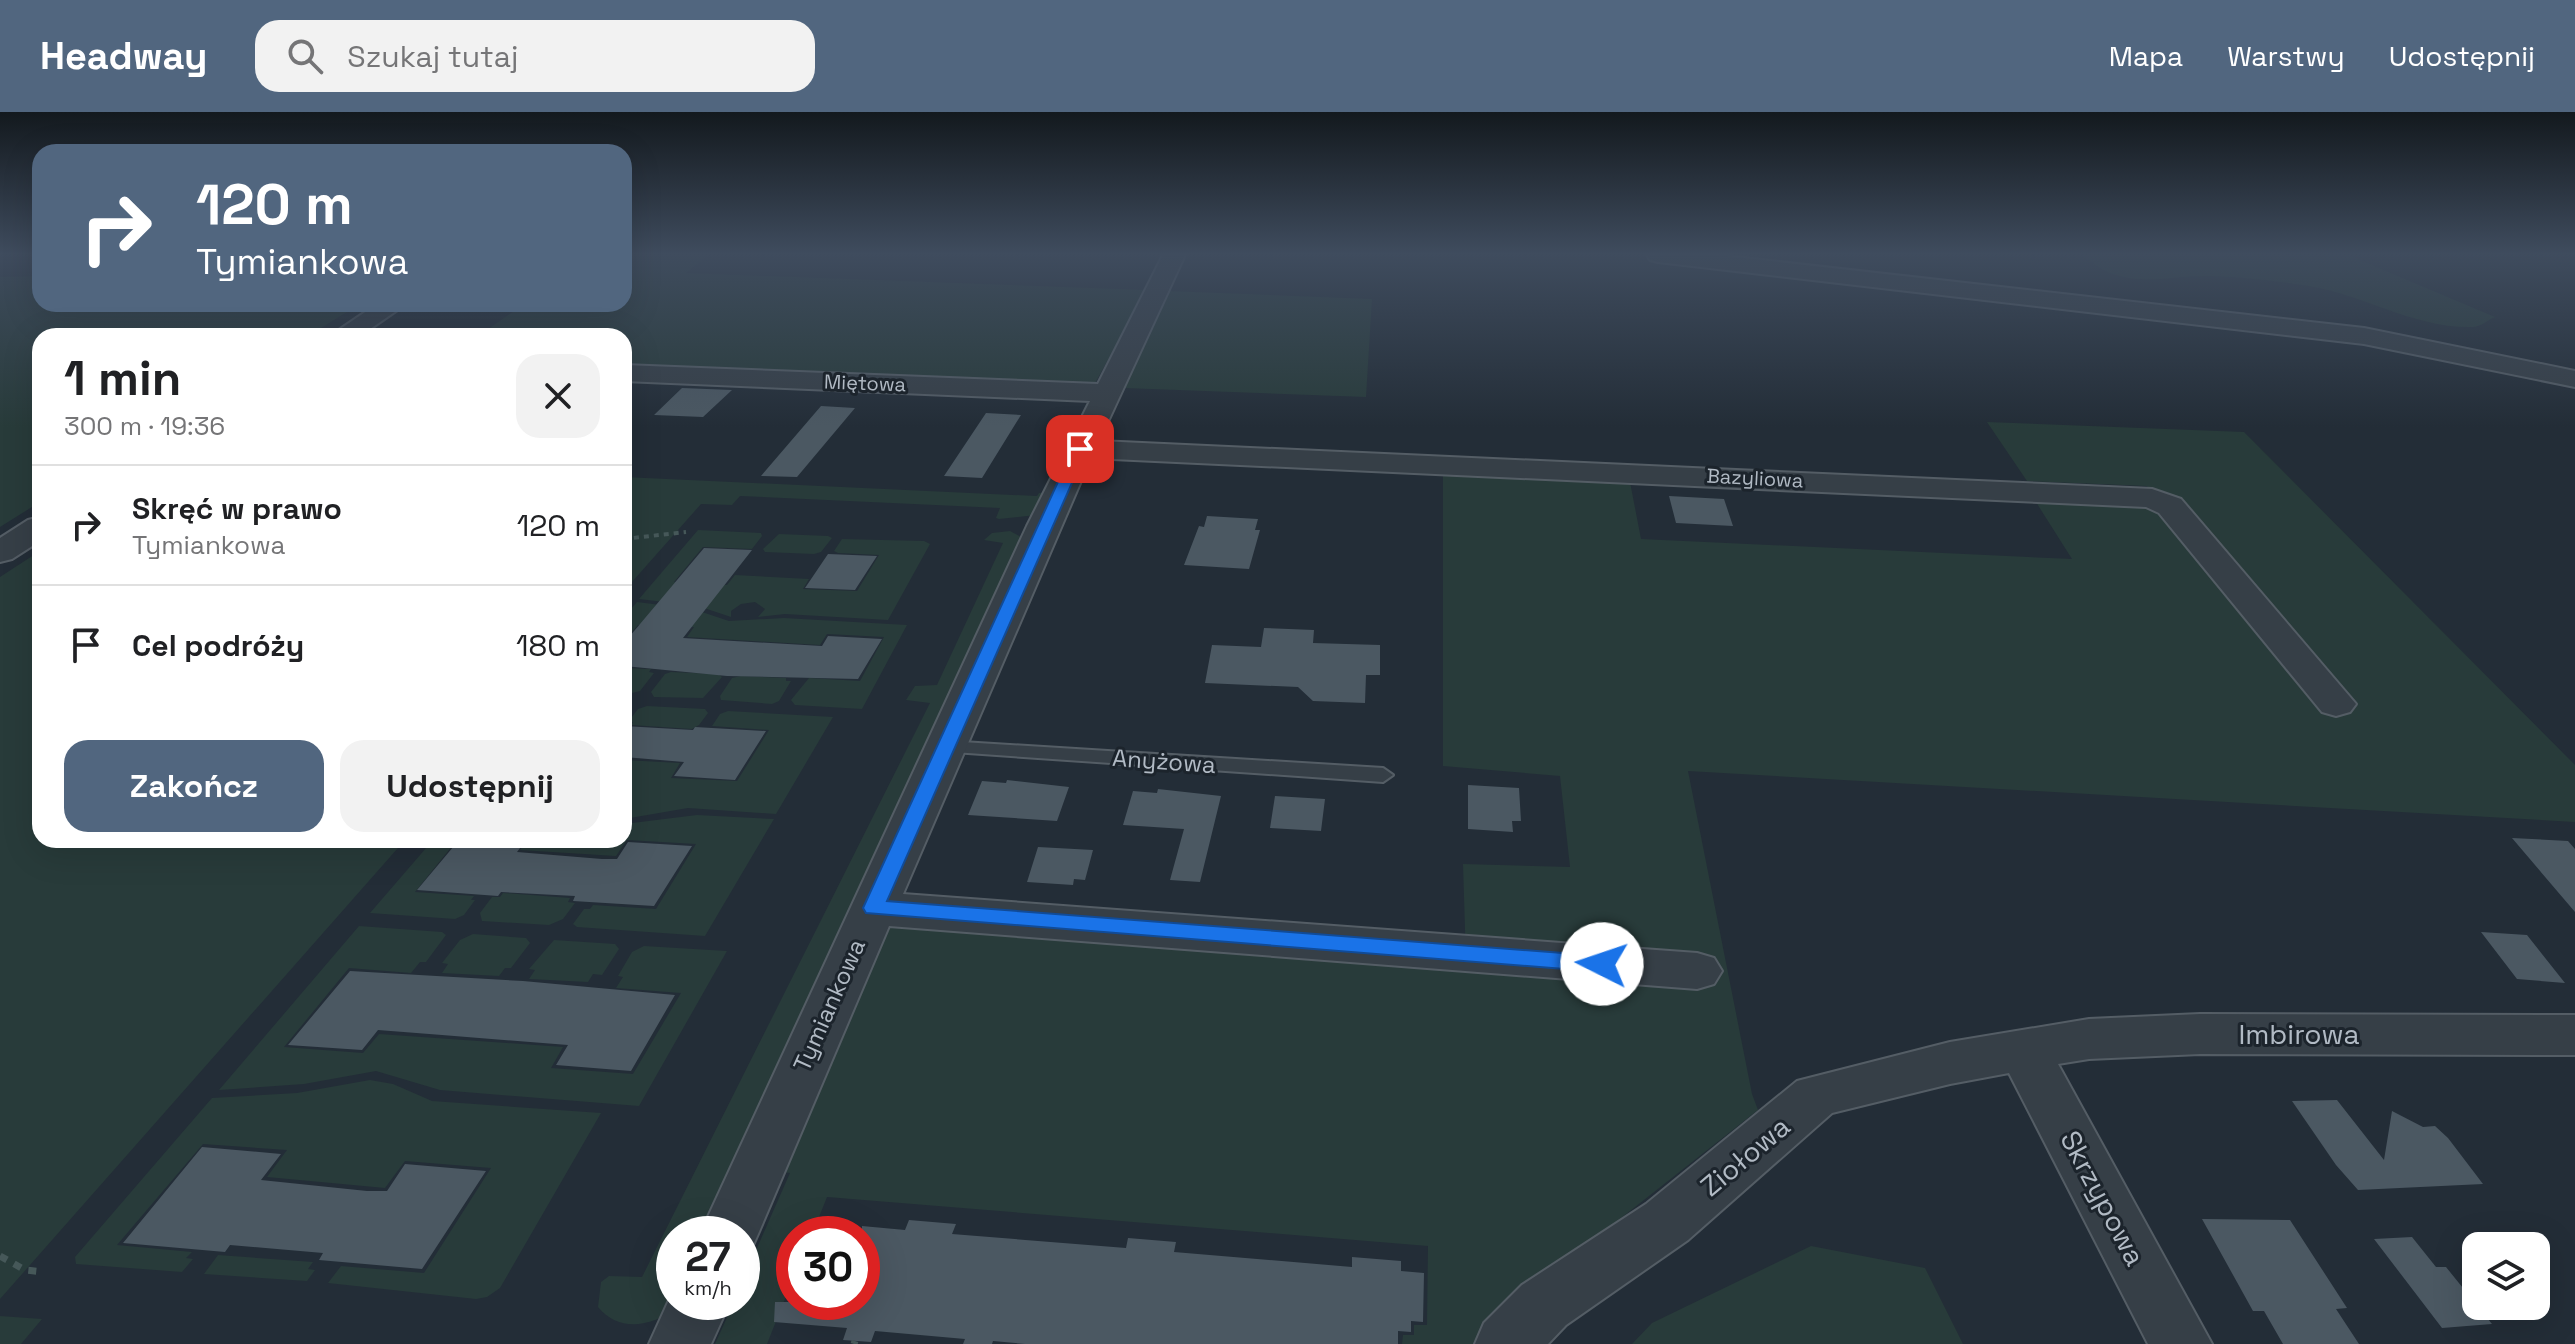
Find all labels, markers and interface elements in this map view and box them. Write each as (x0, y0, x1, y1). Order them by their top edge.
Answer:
search box (255, 20, 815, 92)
text: Headway (40, 32, 207, 80)
icon: search (283, 34, 327, 78)
text: Szukaj tutaj (347, 37, 518, 76)
text: Mapa (2109, 38, 2183, 74)
text: Warstwy (2227, 38, 2345, 74)
text: Udostępnij (2389, 38, 2535, 74)
text: 120 m (196, 169, 353, 240)
icon: right (64, 176, 168, 280)
text: Tymiankowa (196, 239, 409, 285)
text: 1 min (64, 348, 181, 409)
button: close (516, 354, 600, 438)
street label: Miętowa (824, 369, 906, 397)
text: 300 m · 19:36 (64, 409, 225, 443)
pin (1046, 415, 1114, 483)
icon: arrive (1058, 427, 1102, 471)
street label: Bazyliowa (1706, 462, 1804, 494)
text: Skręć w prawo (132, 489, 342, 528)
icon: right (64, 503, 108, 547)
text: 120 m (517, 506, 600, 545)
text: Tymiankowa (132, 528, 286, 562)
icon: arrive (64, 623, 108, 667)
text: Cel podróży (132, 626, 304, 665)
text: 180 m (516, 626, 600, 665)
button: Zakończ (64, 740, 324, 832)
button: Udostępnij (340, 740, 600, 832)
street label: Anyżowa (1111, 742, 1217, 780)
position arrow (1560, 922, 1644, 1006)
street label: Tymiankowa (786, 934, 872, 1076)
street label: Imbirowa (2238, 1016, 2360, 1052)
street label: Ziołowa (1693, 1108, 1797, 1204)
street label: Skrzypowa (2052, 1124, 2154, 1272)
speed limit sign: 30 (776, 1216, 880, 1320)
text: 27 (685, 1232, 731, 1283)
map controls (2462, 1232, 2550, 1320)
button: layers (2462, 1232, 2550, 1320)
text: km/h (684, 1275, 732, 1301)

